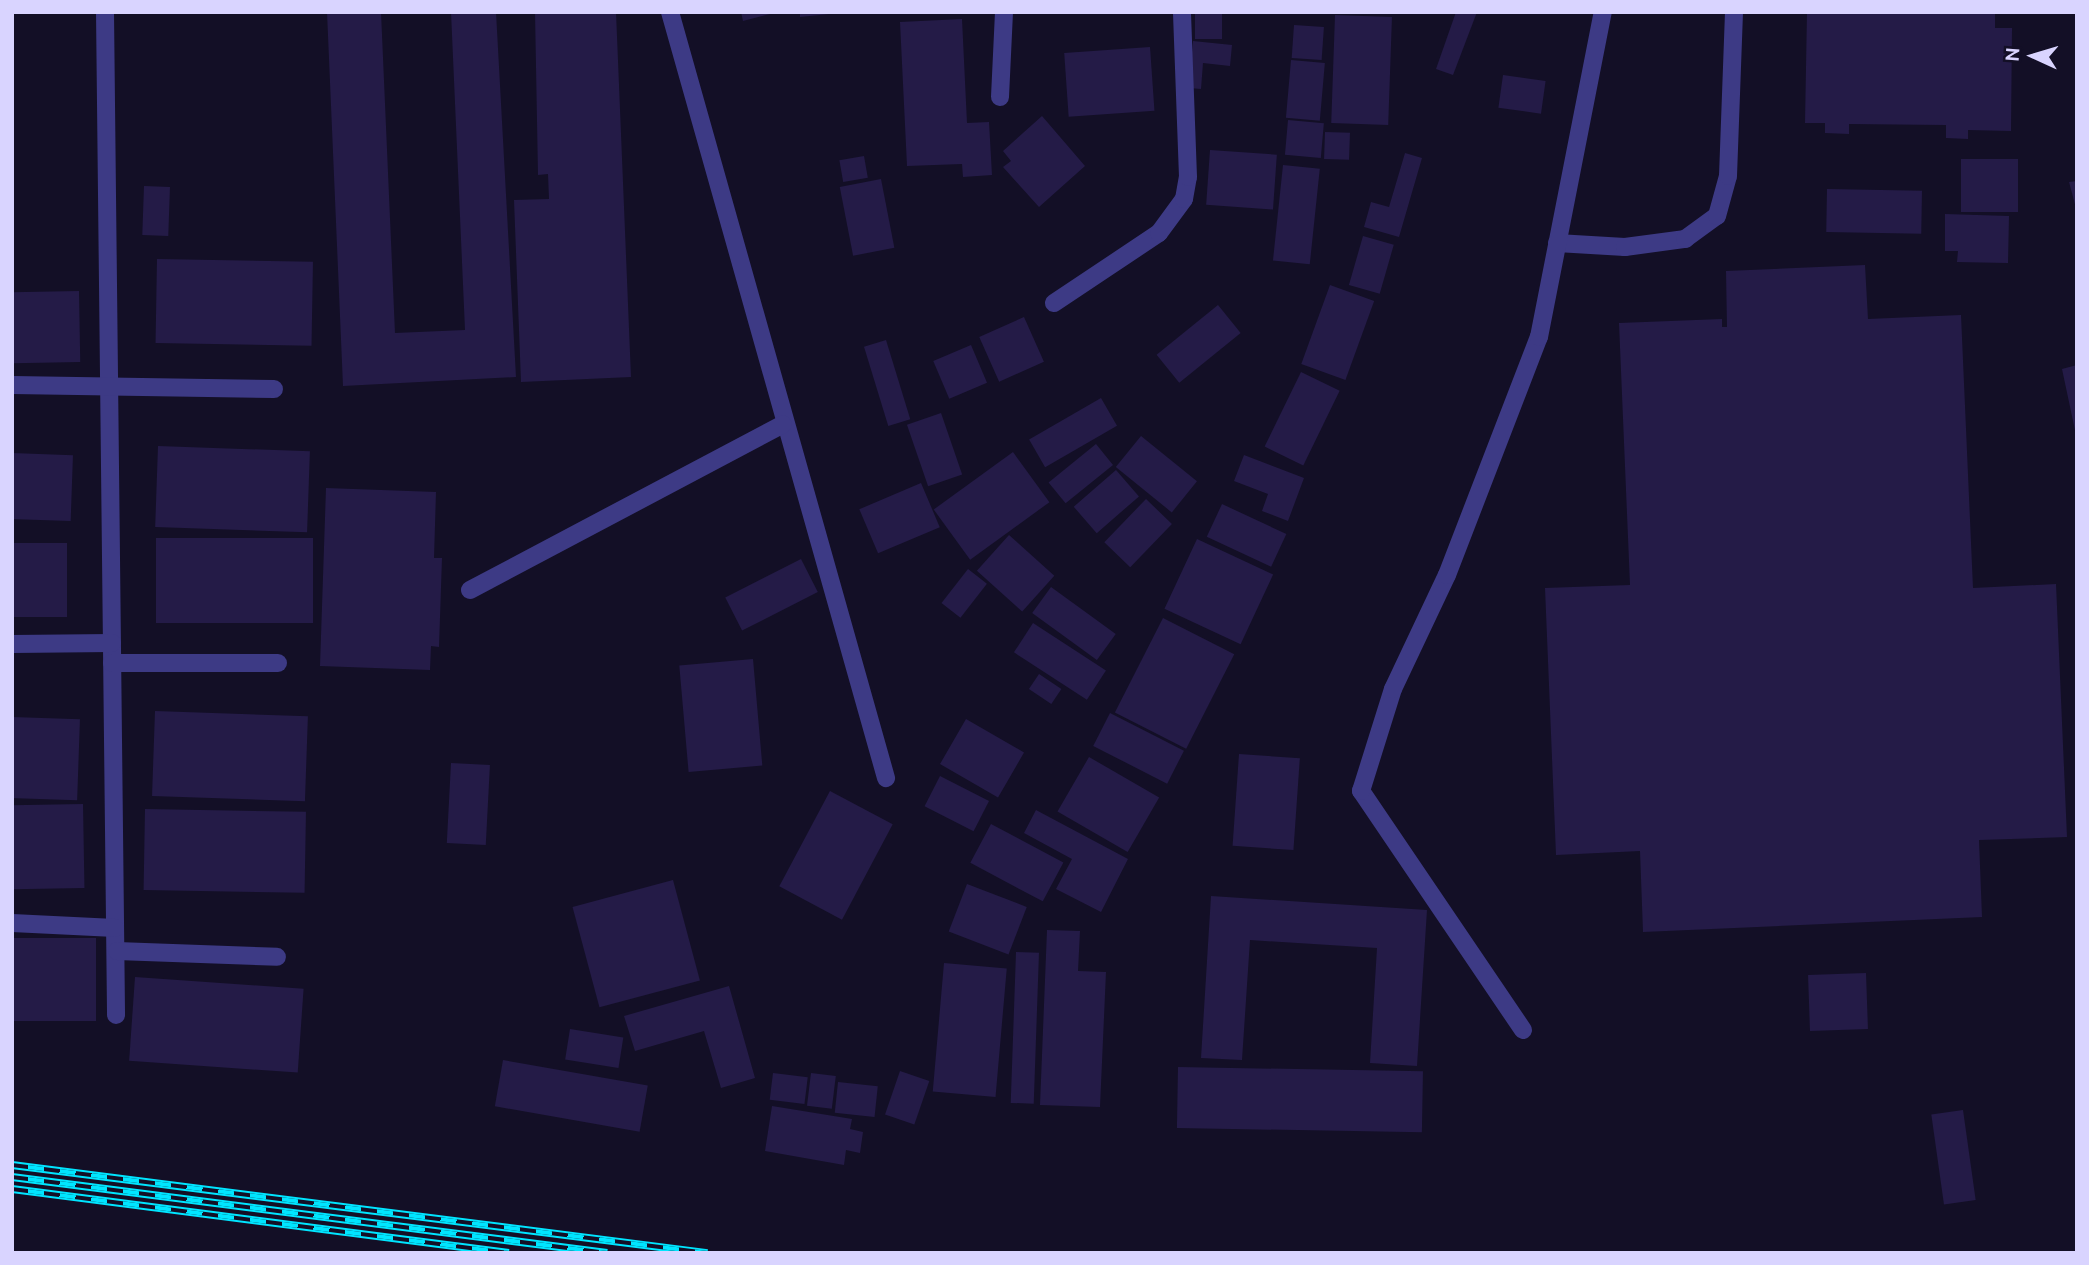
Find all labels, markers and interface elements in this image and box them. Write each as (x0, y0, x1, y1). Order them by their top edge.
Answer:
north arrow (1998, 21, 2068, 91)
text: N (2001, 47, 2024, 62)

